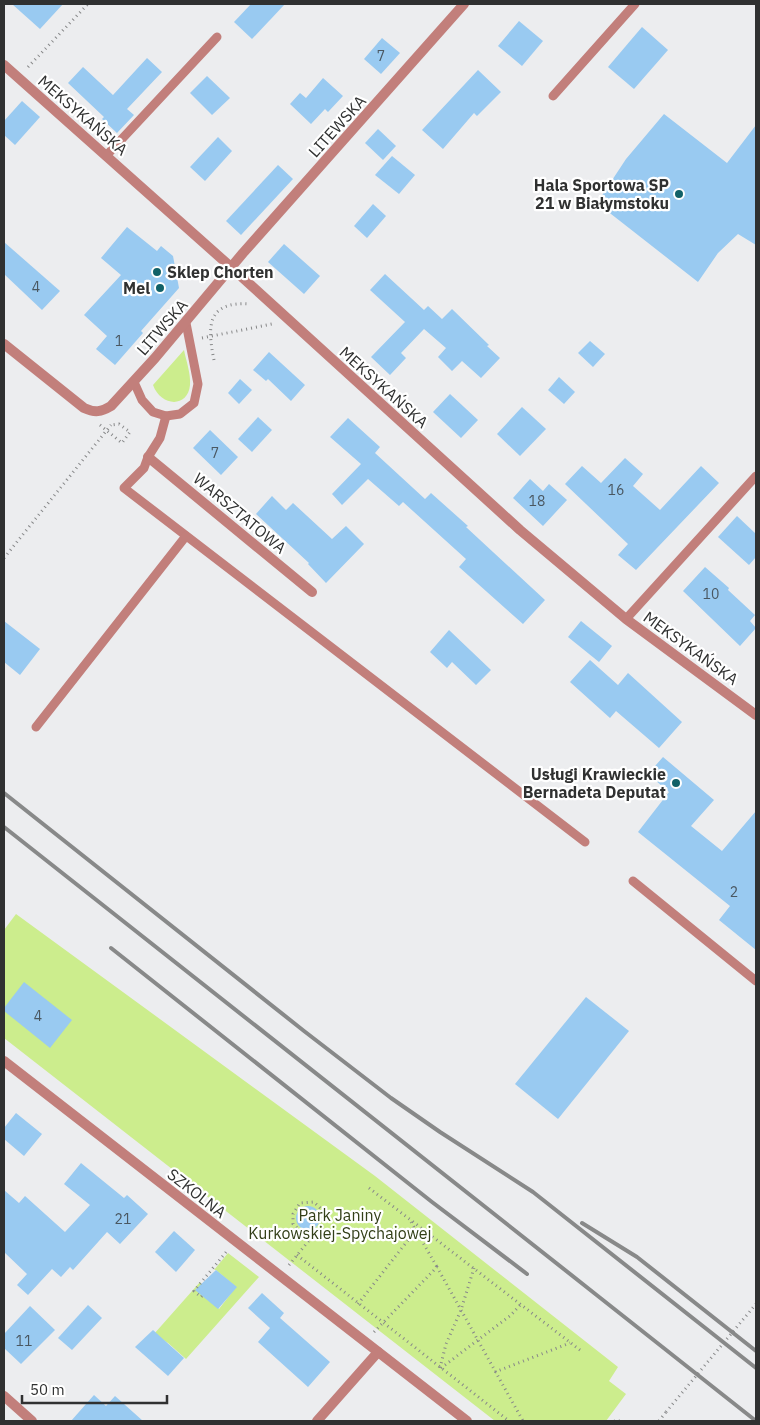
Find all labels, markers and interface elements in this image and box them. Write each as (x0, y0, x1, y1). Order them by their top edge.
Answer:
house number: 7 (377, 47, 385, 65)
street label: MEKSYKAŃSKA (34, 70, 133, 159)
street label: LITEWSKA (304, 91, 370, 161)
place label: Hala Sportowa SP 21 w Białymstoku (534, 175, 669, 213)
marker: Hala Sportowa SP 21 w Białymstoku (673, 188, 685, 200)
place label: Sklep Chorten (167, 262, 274, 282)
marker: Sklep Chorten (151, 266, 163, 278)
house number: 4 (32, 278, 40, 296)
place label: Mel (123, 278, 150, 298)
marker: Mel (154, 282, 166, 294)
street label: LITWSKA (132, 295, 192, 359)
house number: 1 (115, 332, 123, 350)
street label: MEKSYKAŃSKA (336, 341, 433, 432)
house number: 7 (211, 444, 219, 462)
street label: WARSZTATOWA (189, 468, 291, 558)
house number: 16 (608, 481, 624, 499)
house number: 18 (529, 492, 545, 510)
house number: 10 (703, 585, 719, 603)
street label: MEKSYKAŃSKA (640, 606, 743, 689)
place label: Usługi Krawieckie Bernadeta Deputat (523, 764, 666, 802)
marker: Usługi Krawieckie Bernadeta Deputat (670, 777, 682, 789)
house number: 2 (730, 883, 738, 901)
house number: 4 (34, 1007, 42, 1025)
street label: SZKOLNA (164, 1164, 230, 1222)
park label: Park Janiny Kurkowskiej-Spychajowej (248, 1205, 432, 1243)
house number: 21 (115, 1210, 131, 1228)
house number: 11 (16, 1332, 32, 1350)
scale bar (22, 1372, 168, 1404)
text: 50 m (30, 1380, 65, 1399)

